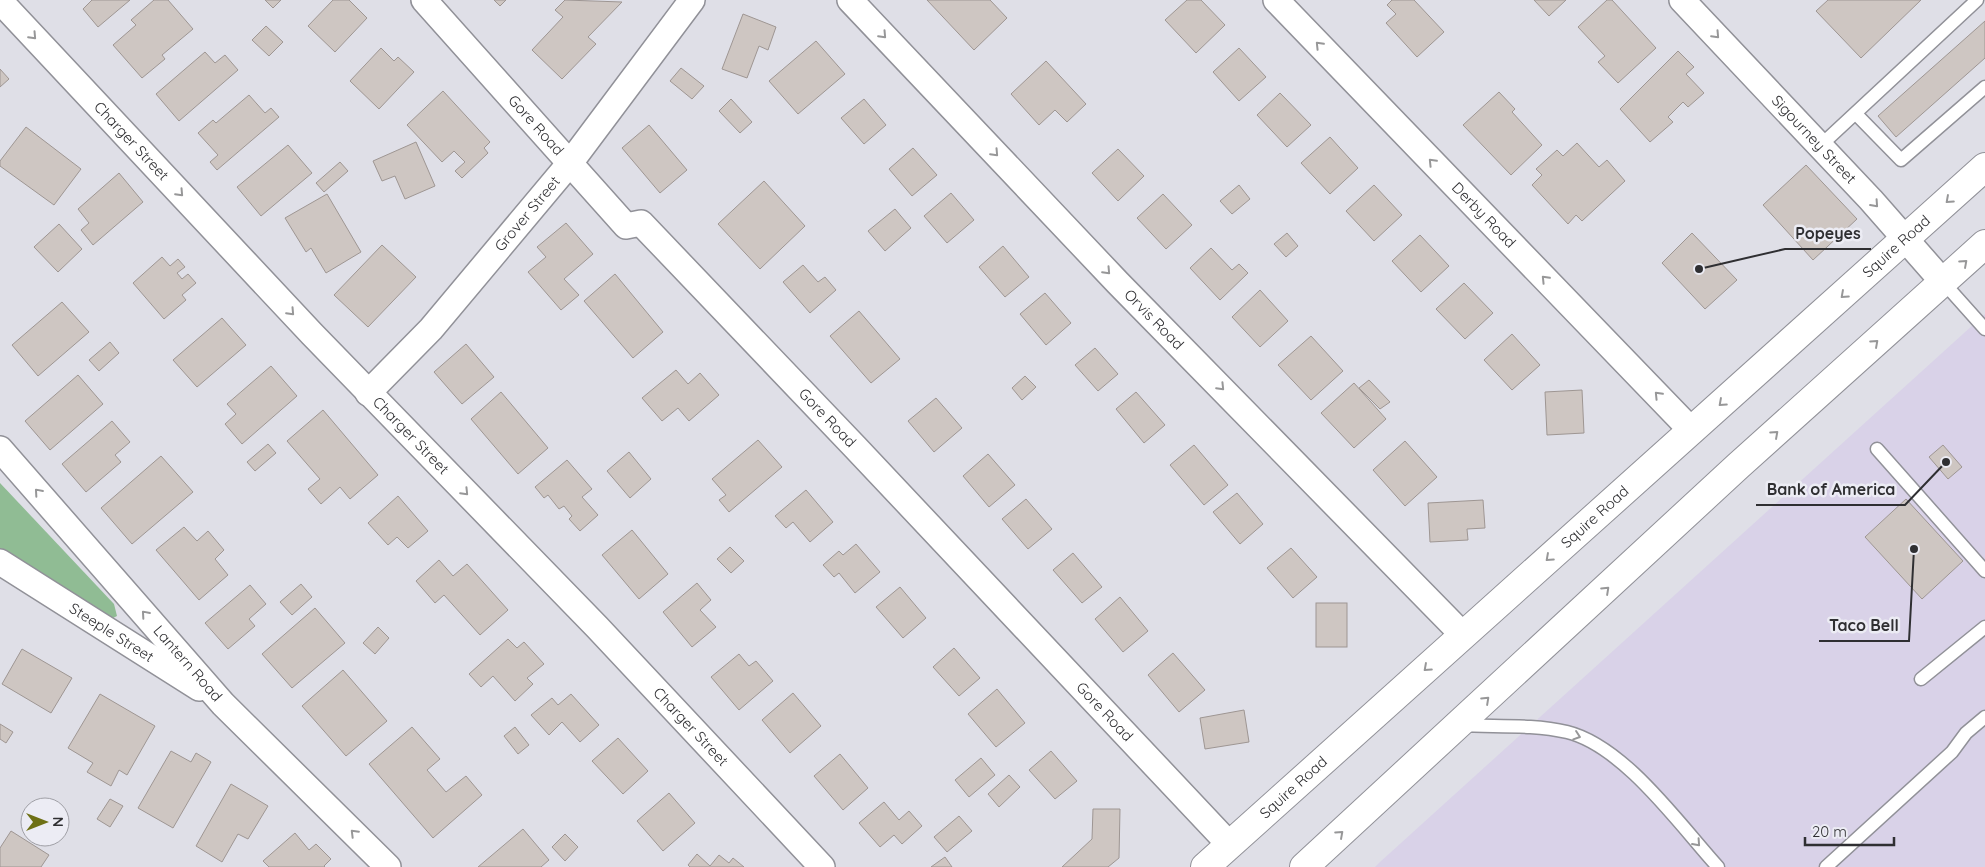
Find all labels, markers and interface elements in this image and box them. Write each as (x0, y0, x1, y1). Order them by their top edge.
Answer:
one-way arrow (877, 30, 886, 39)
one-way arrow (1710, 30, 1719, 39)
one-way arrow (27, 31, 36, 40)
one-way arrow (1316, 41, 1325, 50)
street label: Gore Road (504, 91, 568, 159)
street label: Sigourney Street (1768, 91, 1861, 187)
street label: Charger Street (90, 97, 173, 184)
one-way arrow (989, 148, 998, 157)
one-way arrow (1429, 158, 1438, 167)
street label: Grover Street (490, 172, 564, 255)
street label: Derby Road (1448, 178, 1520, 252)
one-way arrow (174, 188, 183, 197)
one-way arrow (1945, 194, 1954, 203)
one-way arrow (1869, 199, 1878, 208)
street label: Squire Road (1858, 211, 1934, 281)
callout: Popeyes (1785, 218, 1871, 249)
text: Popeyes (1795, 223, 1861, 243)
one-way arrow (1958, 260, 1967, 269)
one-way arrow (1101, 266, 1110, 275)
one-way arrow (1542, 275, 1551, 284)
street label: Orvis Road (1120, 285, 1188, 354)
one-way arrow (1840, 289, 1849, 298)
one-way arrow (285, 307, 294, 316)
one-way arrow (1870, 340, 1879, 349)
one-way arrow (1215, 381, 1224, 390)
street label: Gore Road (795, 384, 860, 451)
street label: Charger Street (369, 392, 453, 478)
one-way arrow (1655, 392, 1664, 401)
one-way arrow (1719, 397, 1728, 406)
one-way arrow (1769, 430, 1778, 439)
callout: Bank of America (1756, 474, 1905, 505)
text: Bank of America (1767, 479, 1895, 499)
street label: Squire Road (1557, 481, 1632, 552)
one-way arrow (459, 486, 468, 495)
one-way arrow (34, 488, 43, 497)
one-way arrow (1546, 552, 1555, 561)
one-way arrow (1600, 587, 1609, 596)
street label: Steeple Street (66, 598, 158, 666)
callout: Taco Bell (1819, 610, 1909, 641)
one-way arrow (141, 611, 150, 620)
text: Taco Bell (1829, 615, 1899, 635)
street label: Lantern Road (150, 621, 226, 705)
one-way arrow (1424, 662, 1433, 671)
street label: Gore Road (1072, 678, 1137, 745)
street label: Charger Street (649, 683, 733, 770)
one-way arrow (1481, 697, 1490, 706)
one-way arrow (1573, 730, 1581, 740)
street label: Squire Road (1255, 752, 1331, 822)
north arrow (20, 797, 70, 847)
scale bar (1805, 814, 1894, 846)
text: N (49, 817, 67, 827)
text: 20 m (1812, 822, 1847, 841)
one-way arrow (350, 829, 359, 838)
one-way arrow (1335, 831, 1344, 840)
one-way arrow (1691, 838, 1700, 847)

